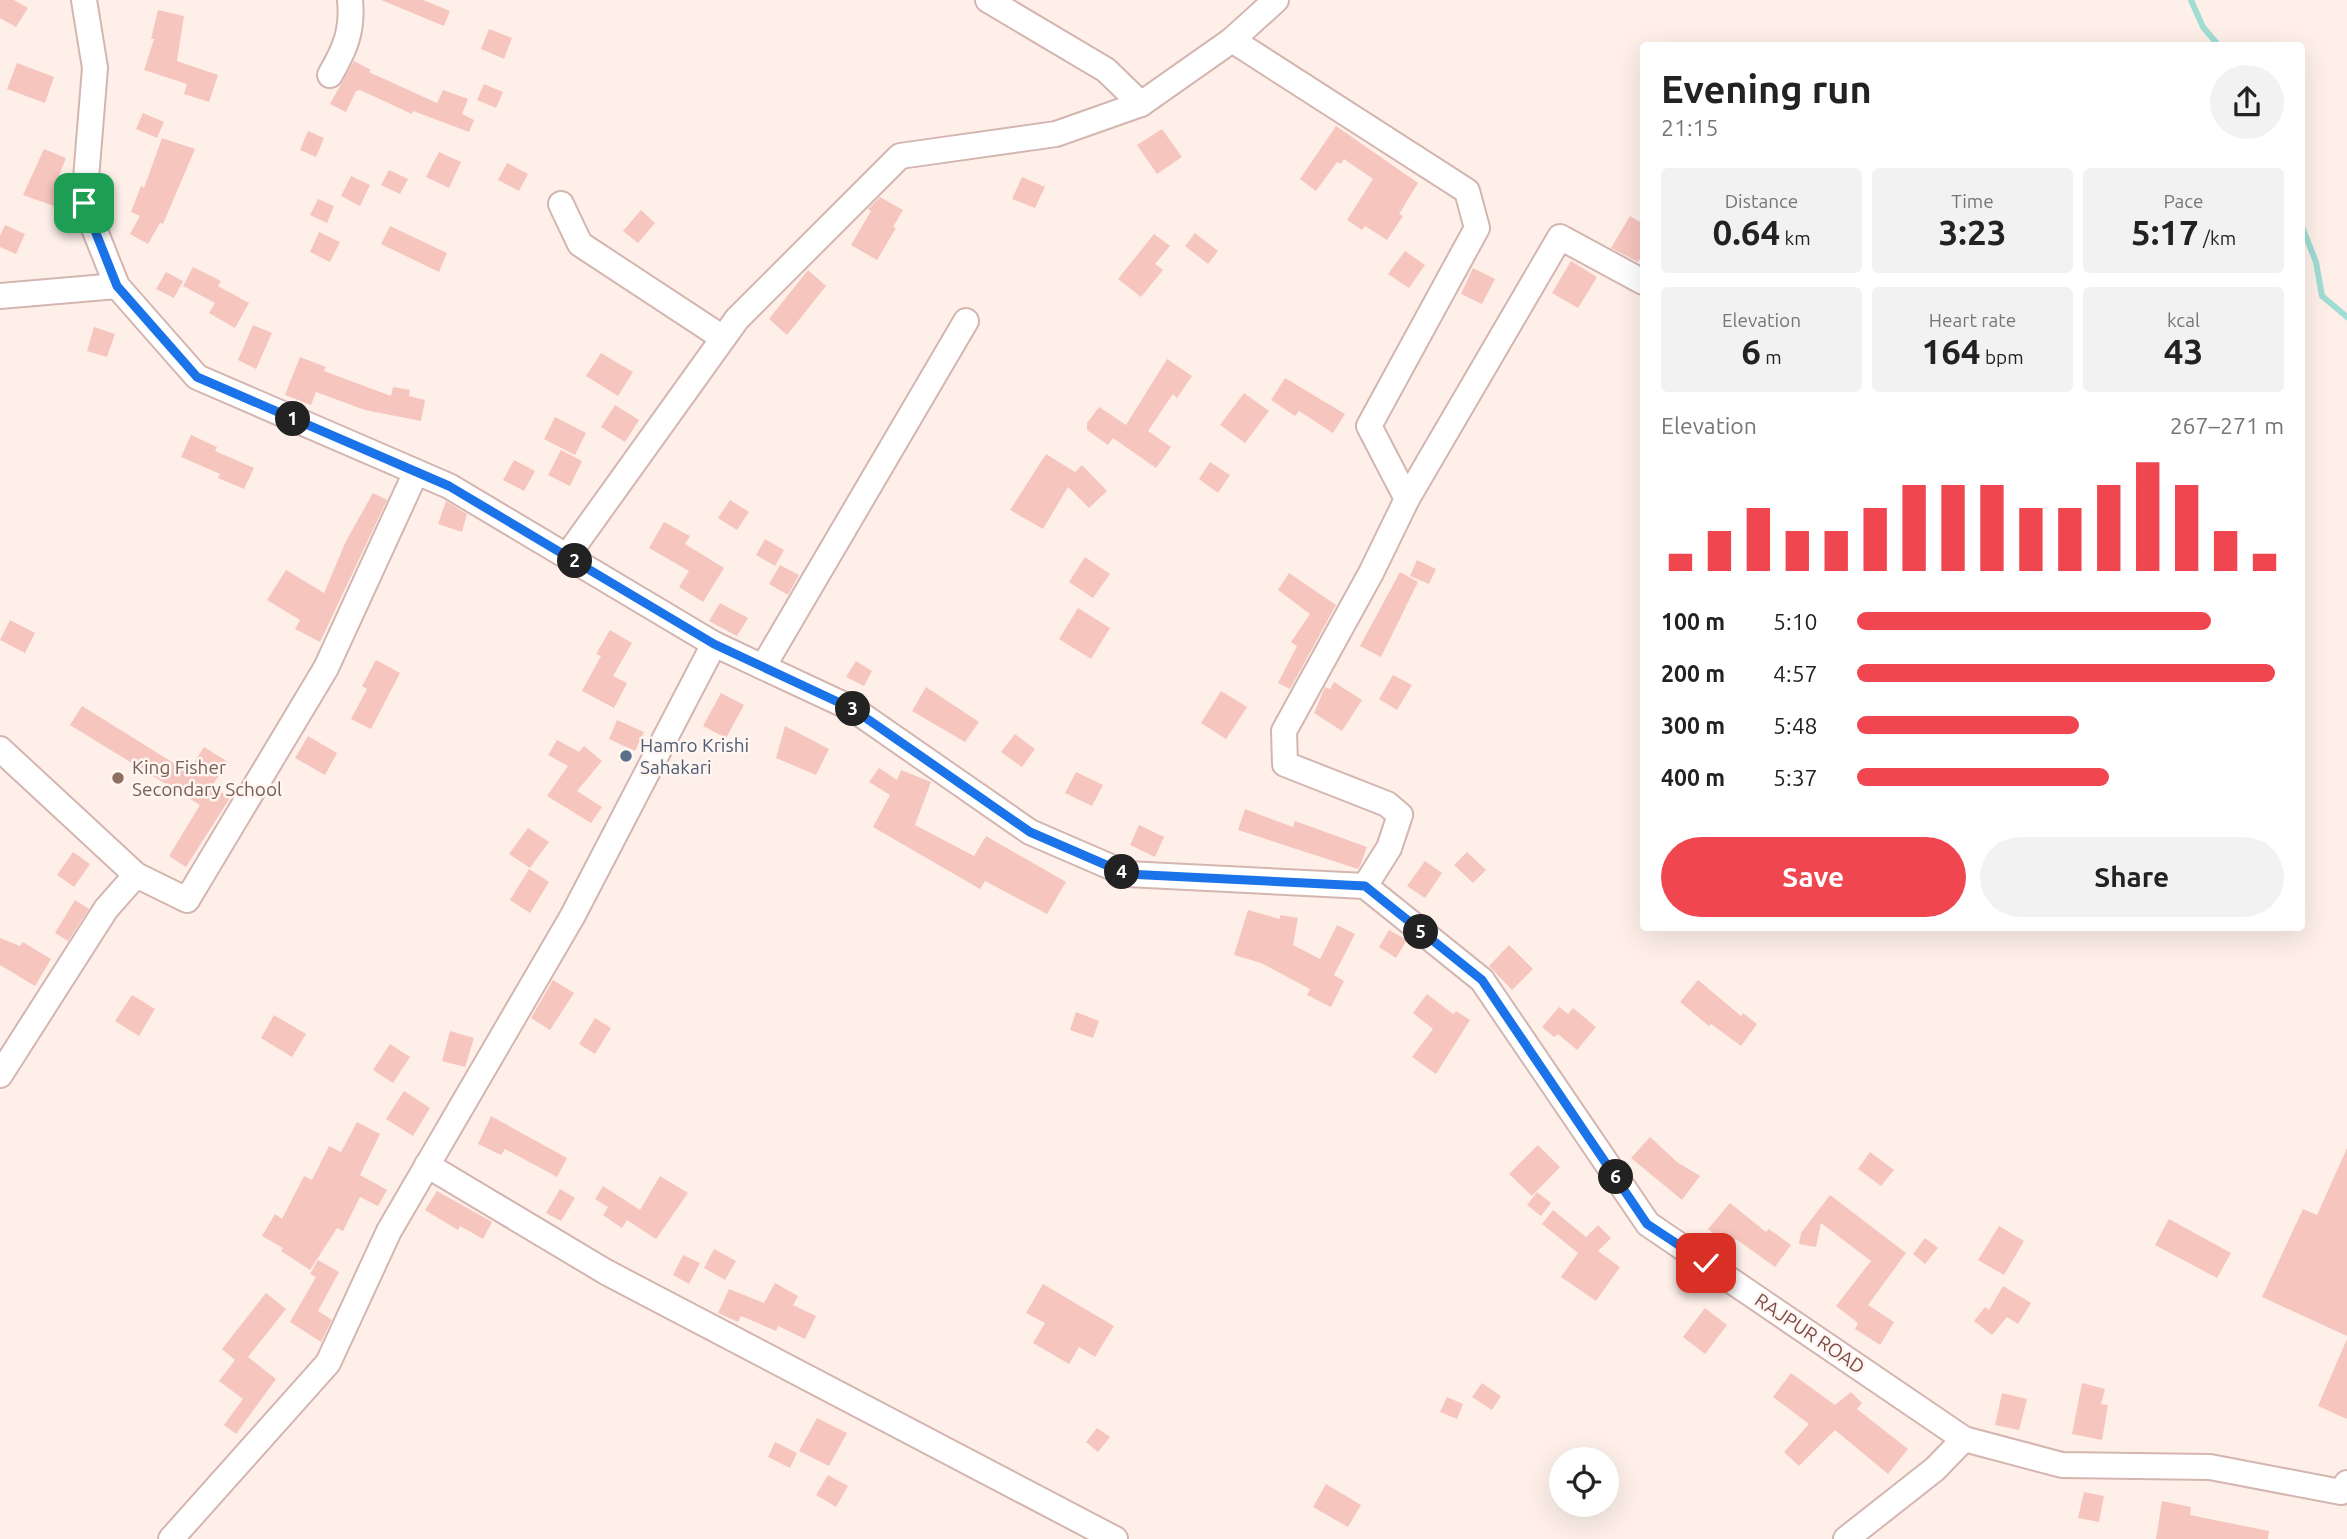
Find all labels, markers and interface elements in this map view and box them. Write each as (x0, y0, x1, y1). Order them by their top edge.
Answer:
button: share (2210, 65, 2284, 139)
text: Evening run (1661, 68, 1872, 110)
text: 21:15 (1661, 115, 1719, 140)
pin (54, 173, 114, 233)
icon: arrive (65, 184, 103, 222)
text: Distance (1725, 190, 1798, 212)
text: Time (1951, 190, 1994, 212)
text: Pace (2163, 190, 2204, 212)
text: 0.64 (1712, 212, 1780, 252)
text: 3:23 (1939, 212, 2006, 252)
text: 5:17 (2131, 212, 2199, 252)
text: km (1780, 227, 1811, 249)
text: /km (2199, 227, 2236, 249)
text: Elevation (1722, 309, 1801, 331)
text: Heart rate (1929, 309, 2016, 331)
text: kcal (2167, 309, 2200, 331)
text: 6 (1741, 331, 1761, 371)
text: 164 (1921, 331, 1981, 371)
text: 43 (2164, 331, 2203, 371)
text: m (1761, 346, 1782, 368)
text: bpm (1981, 346, 2024, 368)
pin: 1 (276, 402, 310, 436)
text: 1 (287, 407, 298, 429)
text: Elevation (1661, 413, 1757, 438)
text: 267–271 m (2170, 413, 2284, 438)
pin: 2 (558, 544, 592, 578)
text: 2 (569, 549, 580, 571)
text: 100 m (1661, 609, 1725, 634)
text: 5:10 (1773, 609, 1818, 634)
text: 200 m (1661, 661, 1725, 686)
text: 4:57 (1773, 661, 1818, 686)
pin: 3 (836, 692, 870, 726)
text: 3 (847, 697, 858, 719)
text: 300 m (1661, 713, 1725, 738)
text: 5:48 (1773, 713, 1818, 738)
place label: Hamro Krishi Sahakari (640, 734, 749, 778)
marker: Hamro Krishi Sahakari (618, 748, 634, 764)
place label: King Fisher Secondary School (132, 756, 282, 800)
text: 400 m (1661, 765, 1725, 790)
text: 5:37 (1773, 765, 1818, 790)
marker: King Fisher Secondary School (110, 770, 126, 786)
button: Save (1661, 837, 1966, 917)
button: Share (1980, 837, 2284, 917)
pin: 4 (1104, 854, 1140, 890)
text: 4 (1116, 860, 1127, 882)
pin: 5 (1404, 914, 1438, 950)
text: 5 (1415, 920, 1426, 942)
pin: 6 (1598, 1160, 1634, 1194)
text: 6 (1610, 1165, 1621, 1187)
pin (1676, 1233, 1736, 1293)
icon: check (1687, 1244, 1725, 1282)
street label: RAJPUR ROAD (1751, 1288, 1869, 1378)
map controls (1549, 1447, 1619, 1517)
button: locate (1549, 1447, 1619, 1517)

